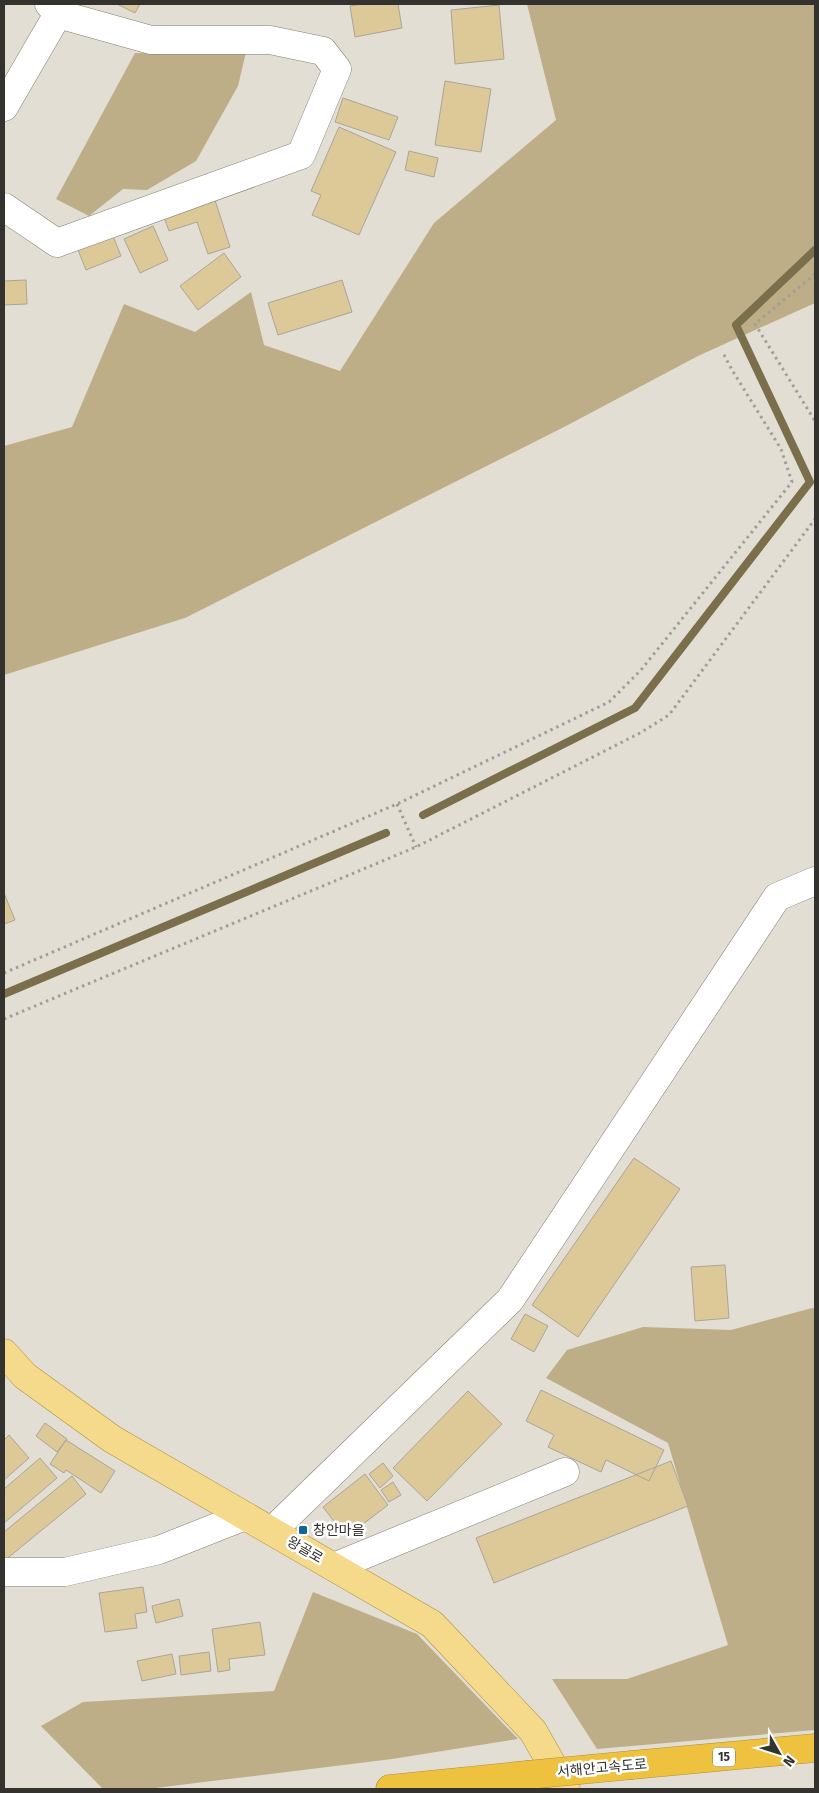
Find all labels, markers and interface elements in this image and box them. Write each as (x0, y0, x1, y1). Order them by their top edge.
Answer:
place label: 창안마을 (313, 1522, 365, 1539)
marker: 창안마을 (297, 1524, 309, 1536)
street label: 왕골로 (284, 1533, 326, 1567)
north arrow (754, 1728, 804, 1778)
road number: 15 (713, 1748, 735, 1766)
text: N (779, 1752, 798, 1770)
street label: 서해안고속도로 (556, 1756, 648, 1780)

